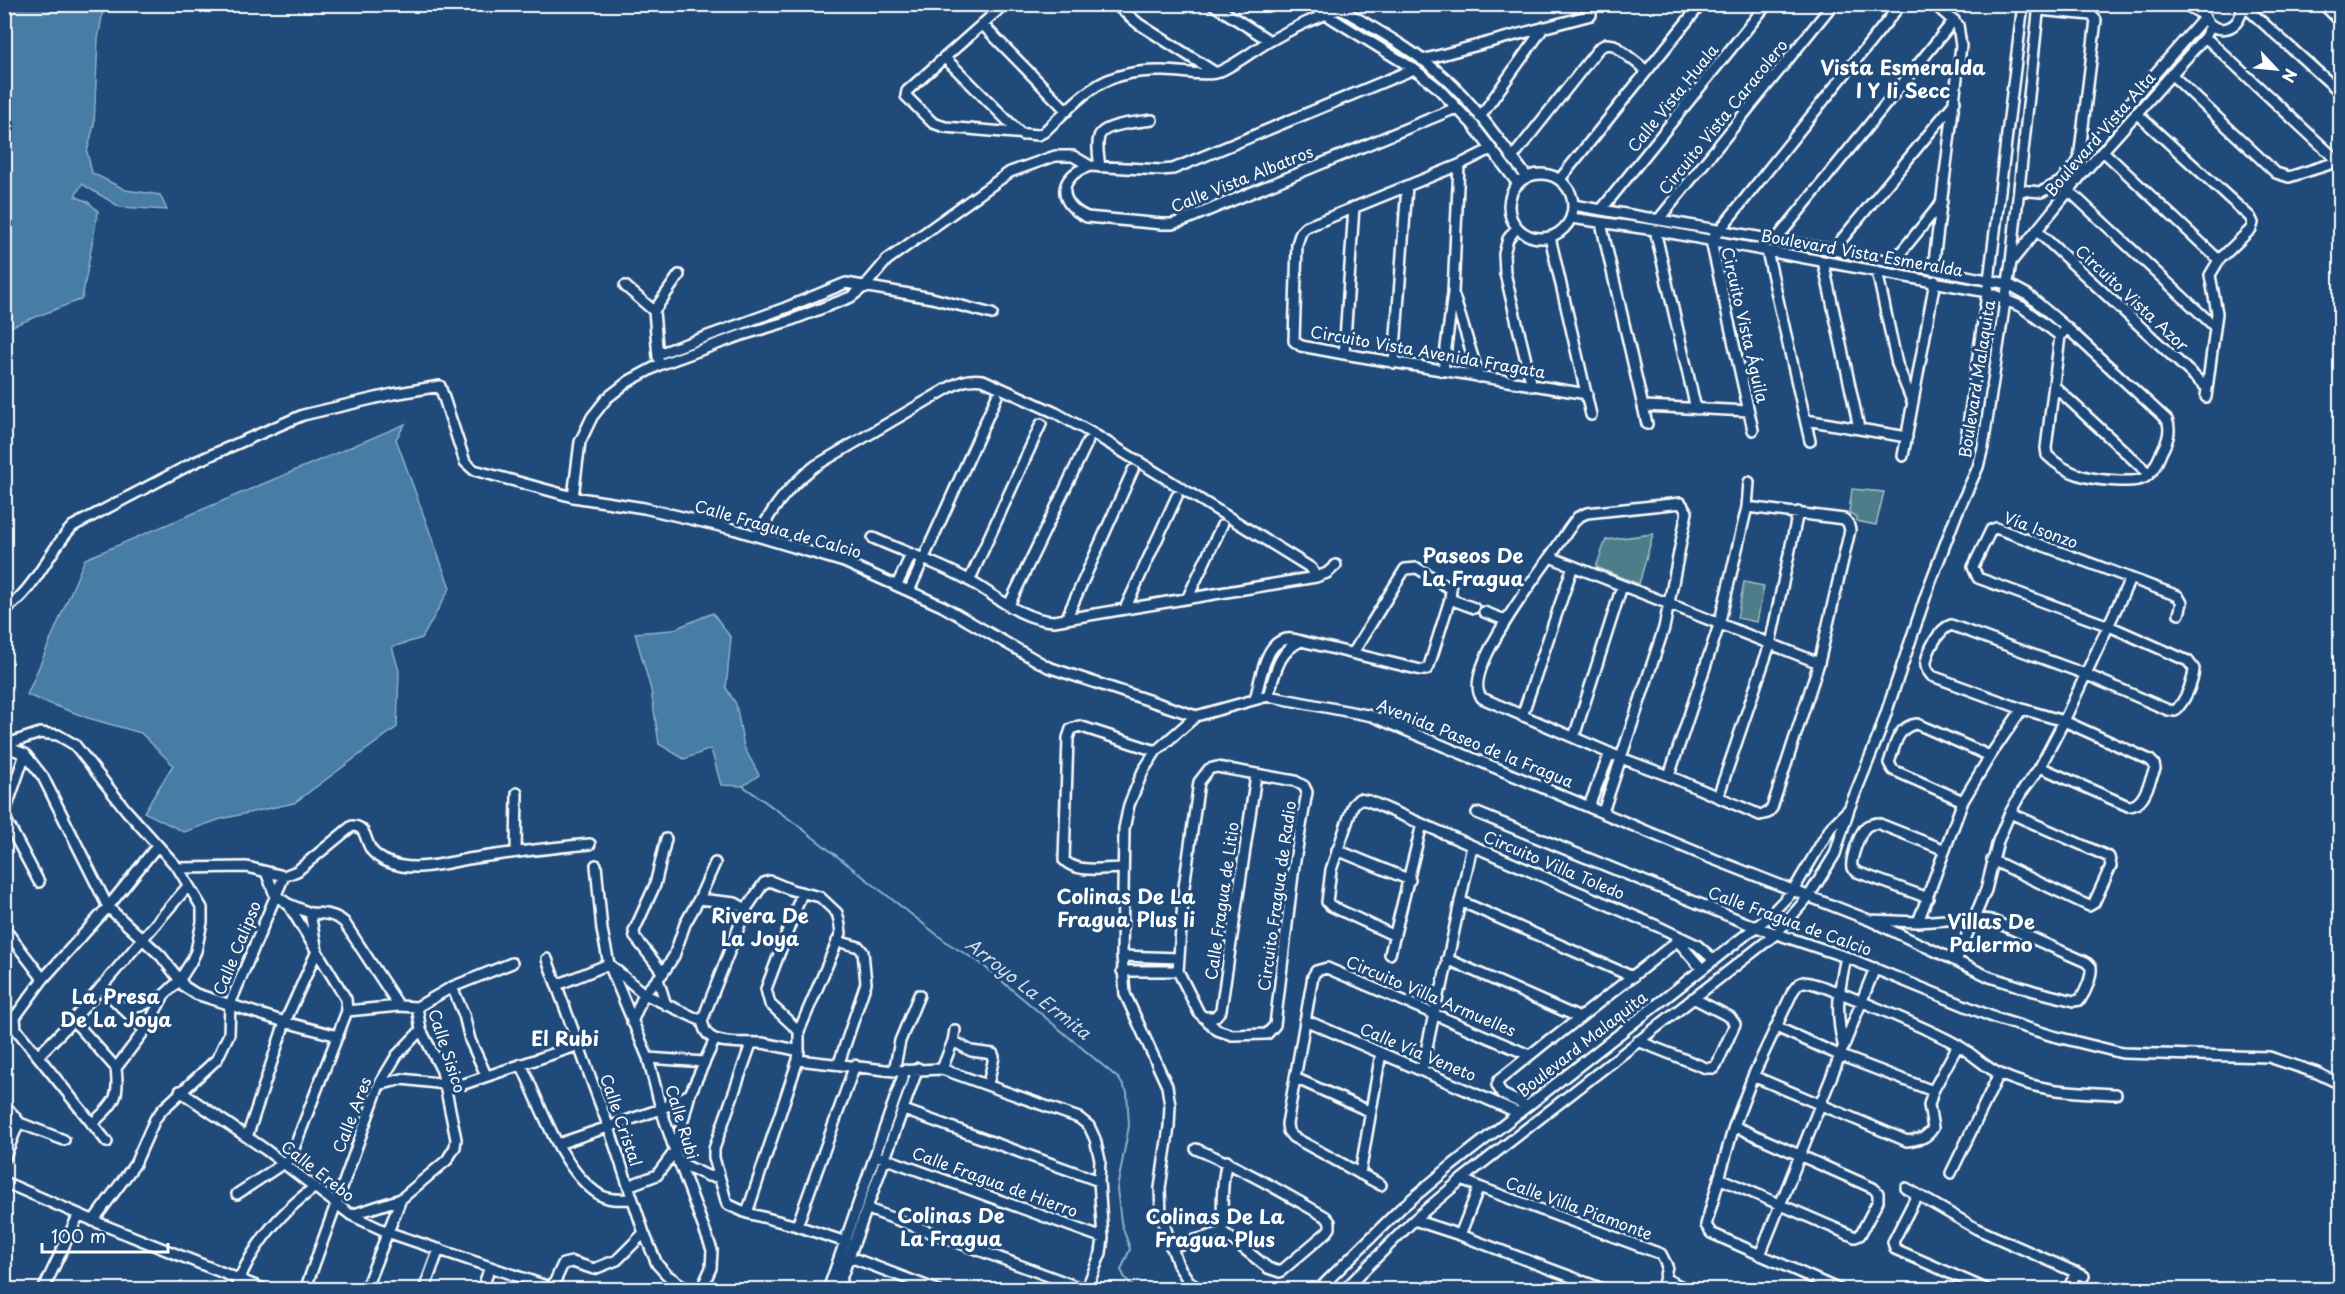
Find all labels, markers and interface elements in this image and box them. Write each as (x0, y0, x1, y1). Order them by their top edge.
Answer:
street label: Circuito Vista Caracolero (1652, 33, 1793, 199)
street label: Calle Vista Huala (1621, 38, 1723, 157)
north arrow (2246, 39, 2306, 99)
district label: Vista Esmeralda I Y Ii Secc (1820, 52, 1986, 105)
street label: Boulevard Vista Alta (2038, 65, 2160, 201)
text: N (2277, 65, 2304, 87)
street label: Calle Vista Albatros (1167, 139, 1316, 218)
street label: Boulevard Vista Esmeralda (1759, 222, 1965, 282)
street label: Circuito Vista Azor (2071, 238, 2195, 356)
street label: Circuito Vista Águila (1716, 244, 1776, 406)
street label: Boulevard Malaquita (1952, 298, 2000, 460)
street label: Circuito Vista Avenida Fragata (1309, 319, 1548, 384)
street label: Calle Fragua de Calcio (692, 493, 865, 563)
street label: Vía Isonzo (2001, 505, 2082, 554)
district label: Paseos De La Fragua (1422, 540, 1525, 593)
street label: Avenida Paseo de la Fragua (1374, 692, 1578, 793)
street label: Circuito Fragua de Radio (1251, 799, 1301, 993)
street label: Calle Fragua de Litio (1198, 820, 1244, 981)
street label: Circuito Villa Toledo (1480, 823, 1629, 905)
street label: Calle Fragua de Calcio (1705, 879, 1876, 961)
district label: Colinas De La Fragua Plus Ii (1056, 881, 1196, 934)
street label: Calle Calipso (206, 897, 266, 998)
district label: Rivera De La Joya (711, 900, 809, 953)
district label: Villas De Palermo (1947, 906, 2035, 959)
water label: Arroyo La Ermita (961, 930, 1098, 1046)
street label: Circuito Villa Armuelles (1343, 948, 1520, 1042)
district label: La Presa De La Joya (60, 981, 172, 1034)
street label: Boulevard Malaquita (1511, 985, 1652, 1102)
street label: Calle Sisico (423, 1006, 473, 1096)
street label: Calle Vía Veneto (1357, 1016, 1480, 1086)
district label: El Rubi (531, 1023, 599, 1053)
street label: Calle Cristal (595, 1070, 649, 1169)
street label: Calle Ares (326, 1073, 377, 1156)
street label: Calle Rubi (660, 1081, 706, 1162)
street label: Calle Erebo (277, 1134, 361, 1207)
street label: Calle Fragua de Hierro (909, 1140, 1082, 1222)
street label: Calle Villa Piamonte (1503, 1169, 1656, 1245)
district label: Colinas De La Fragua (897, 1200, 1005, 1253)
district label: Colinas De La Fragua Plus (1145, 1201, 1285, 1254)
scale bar (42, 1216, 168, 1254)
text: 100 m (51, 1222, 106, 1249)

